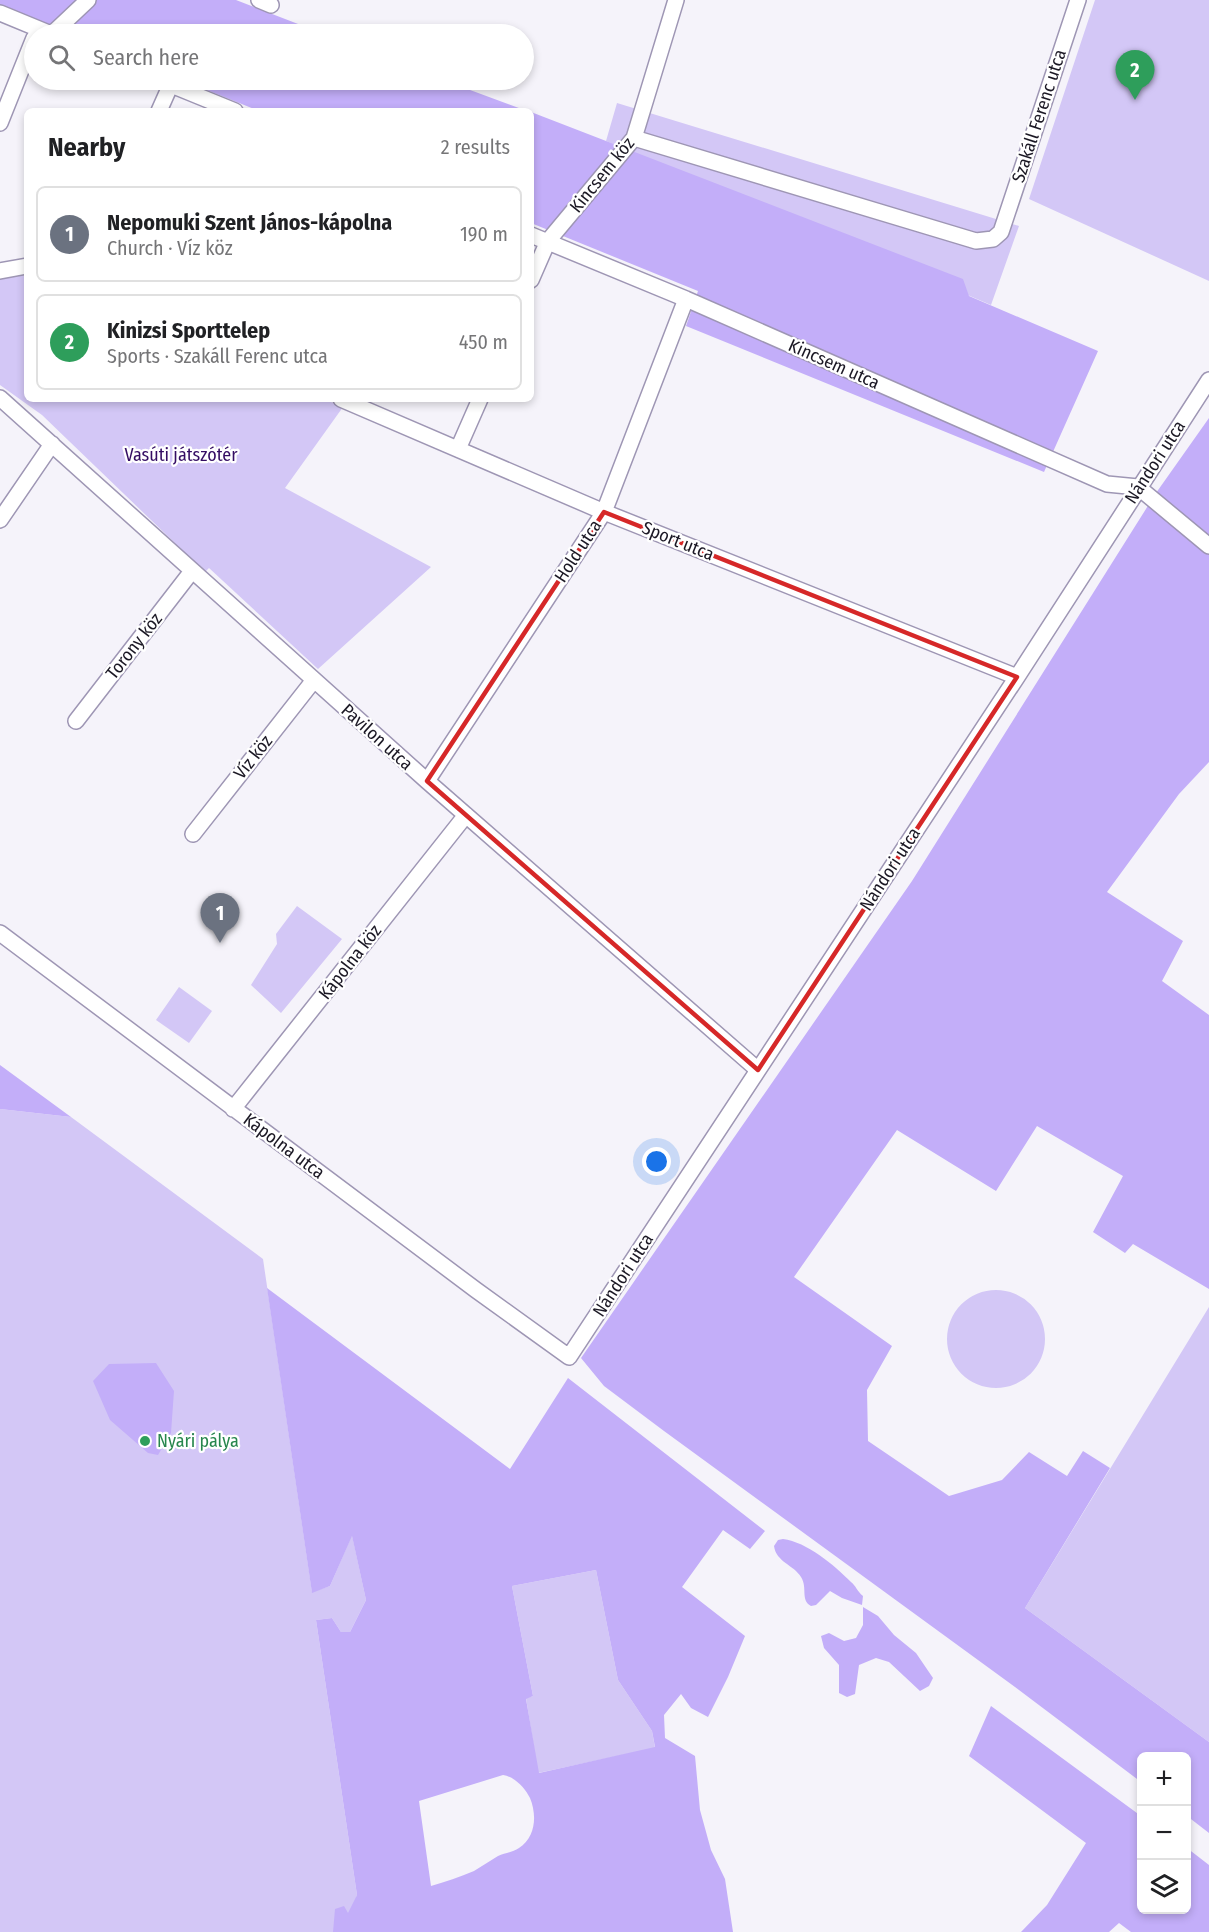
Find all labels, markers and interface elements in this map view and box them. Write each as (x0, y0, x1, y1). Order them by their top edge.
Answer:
search box (24, 24, 534, 90)
icon: search (45, 41, 78, 74)
text: Search here (93, 44, 199, 71)
street label: Szakáll Ferenc utca (1007, 47, 1071, 185)
pin: 2 (1116, 51, 1154, 100)
text: Nearby (48, 132, 125, 163)
street label: Kincsem köz (565, 133, 639, 217)
text: 2 results (441, 135, 510, 159)
text: Nepomuki Szent János-kápolna (107, 209, 392, 236)
text: 1 (65, 222, 74, 246)
text: 190 m (460, 222, 508, 246)
text: Church · Víz köz (107, 236, 233, 260)
text: Kinizsi Sporttelep (107, 317, 270, 344)
text: 2 (65, 330, 74, 354)
text: 450 m (459, 330, 508, 354)
street label: Kincsem utca (785, 334, 883, 394)
text: Sports · Szakáll Ferenc utca (107, 344, 328, 368)
street label: Nándori utca (1120, 416, 1190, 508)
park label: Vasúti játszótér (124, 444, 238, 466)
street label: Hold utca (550, 515, 606, 586)
street label: Sport utca (639, 517, 717, 565)
street label: Torony köz (101, 608, 167, 684)
street label: Pavilon utca (337, 699, 417, 775)
street label: Víz köz (229, 731, 277, 783)
street label: Nándori utca (855, 823, 925, 915)
pin: 1 (200, 894, 240, 943)
street label: Kápolna köz (314, 920, 386, 1004)
street label: Kápolna utca (239, 1108, 329, 1184)
your location (642, 1147, 671, 1176)
street label: Nándori utca (588, 1229, 658, 1321)
place label: Nyári pálya (157, 1430, 239, 1452)
marker: Nyári pálya (138, 1434, 152, 1448)
map controls (1137, 1752, 1191, 1914)
button: + (1137, 1752, 1191, 1806)
button: − (1137, 1806, 1191, 1860)
button: layers (1137, 1860, 1191, 1914)

